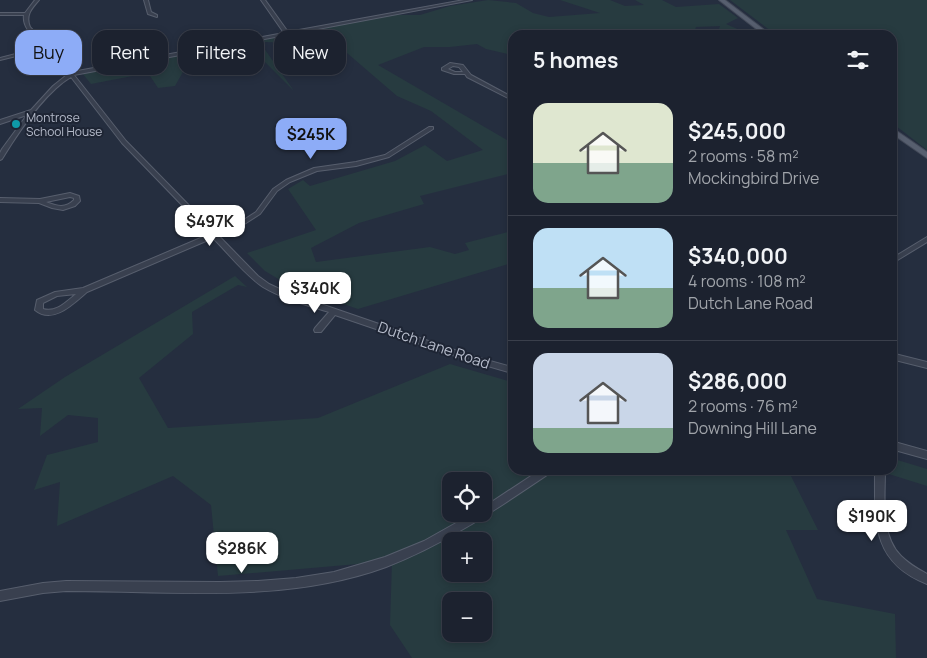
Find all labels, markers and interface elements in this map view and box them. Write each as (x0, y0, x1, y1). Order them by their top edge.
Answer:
chip: Buy (15, 30, 82, 75)
chip: Rent (92, 30, 168, 75)
chip: Filters (178, 30, 264, 75)
chip: New (274, 30, 346, 75)
text: 5 homes (533, 46, 618, 74)
icon: filters (844, 46, 872, 74)
place label: Montrose School House (26, 109, 102, 140)
text: $245,000 (688, 117, 786, 145)
marker: Montrose School House (10, 118, 22, 130)
pin: $245K (276, 118, 346, 160)
text: $245K (287, 123, 335, 145)
icon: home (573, 123, 633, 183)
text: 2 rooms · 58 m² (688, 145, 799, 167)
text: Mockingbird Drive (688, 167, 819, 189)
pin: $497K (175, 204, 245, 247)
text: $497K (186, 210, 234, 232)
text: $340,000 (688, 242, 788, 270)
icon: home (573, 248, 633, 308)
text: 4 rooms · 108 m² (688, 270, 806, 292)
pin: $340K (280, 272, 350, 314)
text: $340K (290, 277, 340, 299)
text: Dutch Lane Road (688, 292, 813, 314)
street label: Dutch Lane Road (375, 316, 493, 374)
text: $286,000 (688, 367, 787, 395)
icon: home (573, 373, 633, 433)
text: 2 rooms · 76 m² (688, 395, 798, 417)
text: Downing Hill Lane (688, 417, 817, 439)
map controls (442, 472, 492, 642)
button: locate (442, 472, 492, 522)
pin: $190K (837, 500, 907, 542)
text: $190K (848, 505, 896, 527)
pin: $286K (207, 532, 277, 574)
button: + (442, 532, 492, 582)
text: $286K (217, 537, 267, 559)
button: − (442, 592, 492, 642)

